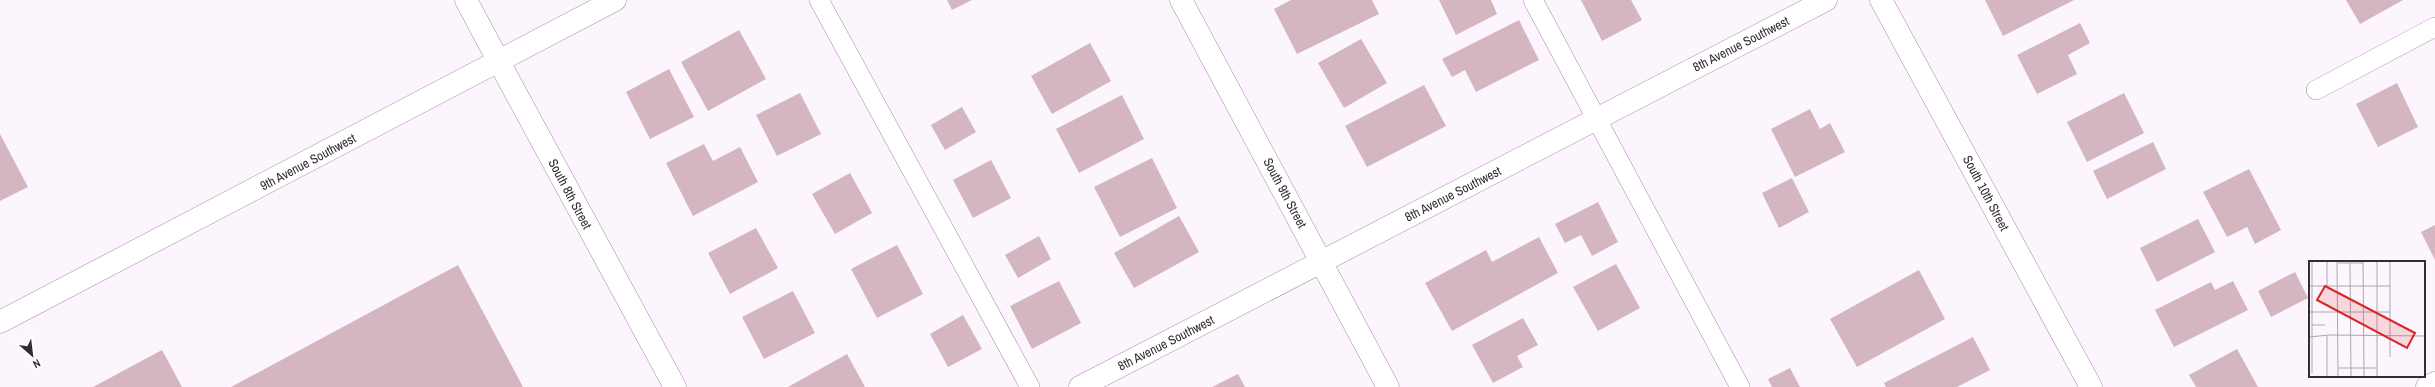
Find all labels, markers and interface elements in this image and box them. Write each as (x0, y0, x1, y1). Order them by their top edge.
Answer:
street label: 8th Avenue Southwest (1690, 12, 1792, 76)
street label: 9th Avenue Southwest (257, 130, 359, 194)
street label: South 10th Street (1959, 152, 2013, 234)
street label: South 9th Street (1259, 155, 1311, 231)
street label: South 8th Street (544, 156, 596, 232)
street label: 8th Avenue Southwest (1402, 162, 1504, 226)
inset map (2309, 261, 2425, 377)
street label: 8th Avenue Southwest (1115, 311, 1217, 375)
north arrow (12, 335, 52, 375)
text: N (31, 356, 43, 372)

